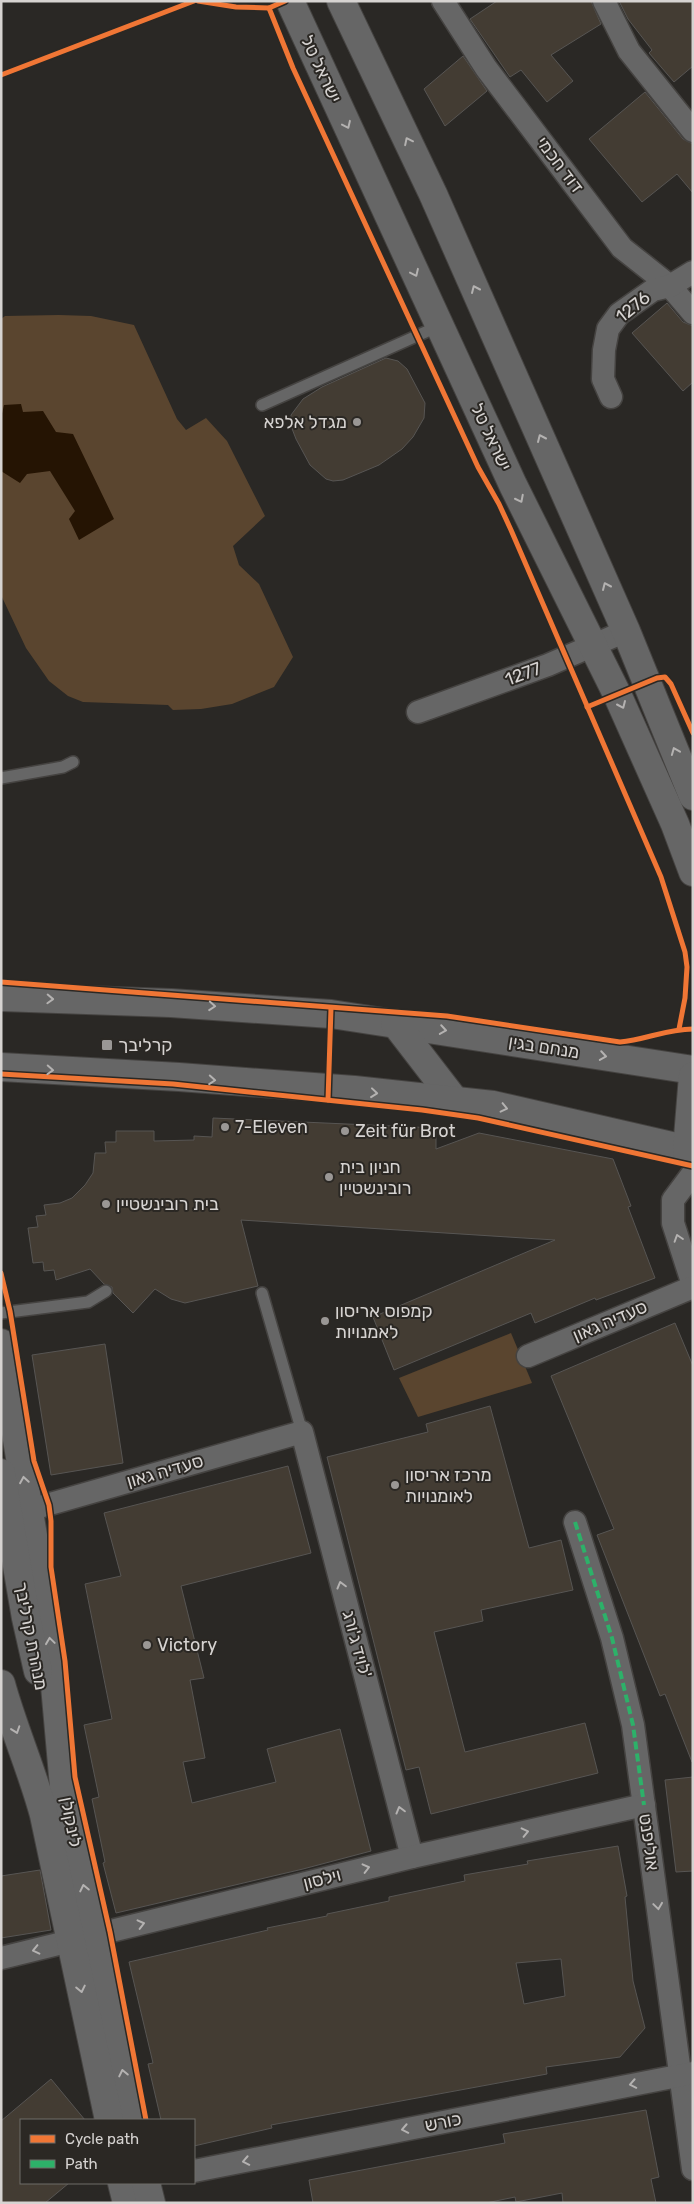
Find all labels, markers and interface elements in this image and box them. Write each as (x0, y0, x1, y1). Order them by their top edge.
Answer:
street label: ישראל טל (296, 32, 346, 106)
one-way arrow (341, 120, 351, 129)
street label: דוד חכמי (532, 132, 588, 198)
one-way arrow (404, 137, 414, 146)
one-way arrow (409, 268, 419, 277)
one-way arrow (471, 285, 482, 294)
street label: 1276 (611, 286, 655, 327)
street label: ישראל טל (466, 400, 516, 474)
place label: מגדל אלפא (264, 411, 347, 433)
marker: מגדל אלפא (351, 416, 363, 428)
one-way arrow (536, 434, 547, 443)
one-way arrow (514, 494, 524, 503)
one-way arrow (602, 582, 613, 591)
street label: 1277 (502, 657, 544, 691)
one-way arrow (615, 700, 626, 709)
one-way arrow (671, 747, 682, 756)
one-way arrow (46, 994, 54, 1004)
one-way arrow (209, 1000, 217, 1011)
one-way arrow (439, 1025, 447, 1035)
street label: מנחם בגין (507, 1031, 581, 1063)
place label: קרליבך (118, 1034, 173, 1056)
marker: קרליבך (100, 1038, 114, 1052)
one-way arrow (600, 1050, 608, 1061)
one-way arrow (46, 1064, 54, 1075)
one-way arrow (208, 1074, 216, 1085)
one-way arrow (370, 1087, 378, 1098)
one-way arrow (499, 1102, 508, 1113)
place label: 7-Eleven (235, 1116, 308, 1138)
place label: Zeit für Brot (355, 1120, 456, 1142)
marker: 7-Eleven (219, 1121, 231, 1133)
marker: Zeit für Brot (339, 1125, 351, 1137)
place label: חניון בית רובינשטיין (339, 1156, 412, 1199)
marker: חניון בית רובינשטיין (323, 1171, 335, 1183)
place label: בית רובינשטיין (116, 1193, 219, 1215)
marker: בית רובינשטיין (100, 1198, 112, 1210)
one-way arrow (674, 1235, 684, 1243)
street label: סעדיה גאון (569, 1295, 651, 1347)
place label: קמפוס אריסון לאמנויות (335, 1300, 433, 1343)
marker: קמפוס אריסון לאמנויות (319, 1315, 331, 1327)
street label: סעדיה גאון (124, 1450, 206, 1492)
place label: מרכז אריסון לאומנויות (405, 1464, 492, 1507)
one-way arrow (19, 1476, 29, 1485)
marker: מרכז אריסון לאומנויות (389, 1479, 401, 1491)
street label: מנהרת קרליבך (10, 1580, 52, 1692)
one-way arrow (337, 1581, 347, 1589)
street label: לויד ג'ורג' (337, 1608, 377, 1680)
place label: Victory (157, 1634, 217, 1656)
one-way arrow (45, 1636, 56, 1644)
marker: Victory (141, 1639, 153, 1651)
one-way arrow (10, 1725, 20, 1734)
street label: לינקולן (55, 1795, 87, 1849)
one-way arrow (395, 1806, 405, 1815)
street label: אוליפנט (634, 1812, 664, 1872)
one-way arrow (520, 1827, 529, 1838)
street label: וילסון (301, 1864, 343, 1894)
one-way arrow (362, 1864, 370, 1874)
one-way arrow (79, 1884, 90, 1892)
one-way arrow (652, 1901, 662, 1910)
one-way arrow (136, 1919, 145, 1930)
one-way arrow (31, 1944, 40, 1955)
one-way arrow (75, 1985, 85, 1994)
one-way arrow (118, 2068, 129, 2077)
one-way arrow (629, 2079, 638, 2089)
street label: כורש (423, 2108, 463, 2136)
legend (20, 2119, 195, 2184)
one-way arrow (401, 2124, 410, 2134)
text: Cycle path (65, 2130, 139, 2148)
text: Path (65, 2155, 98, 2173)
one-way arrow (241, 2155, 250, 2166)

